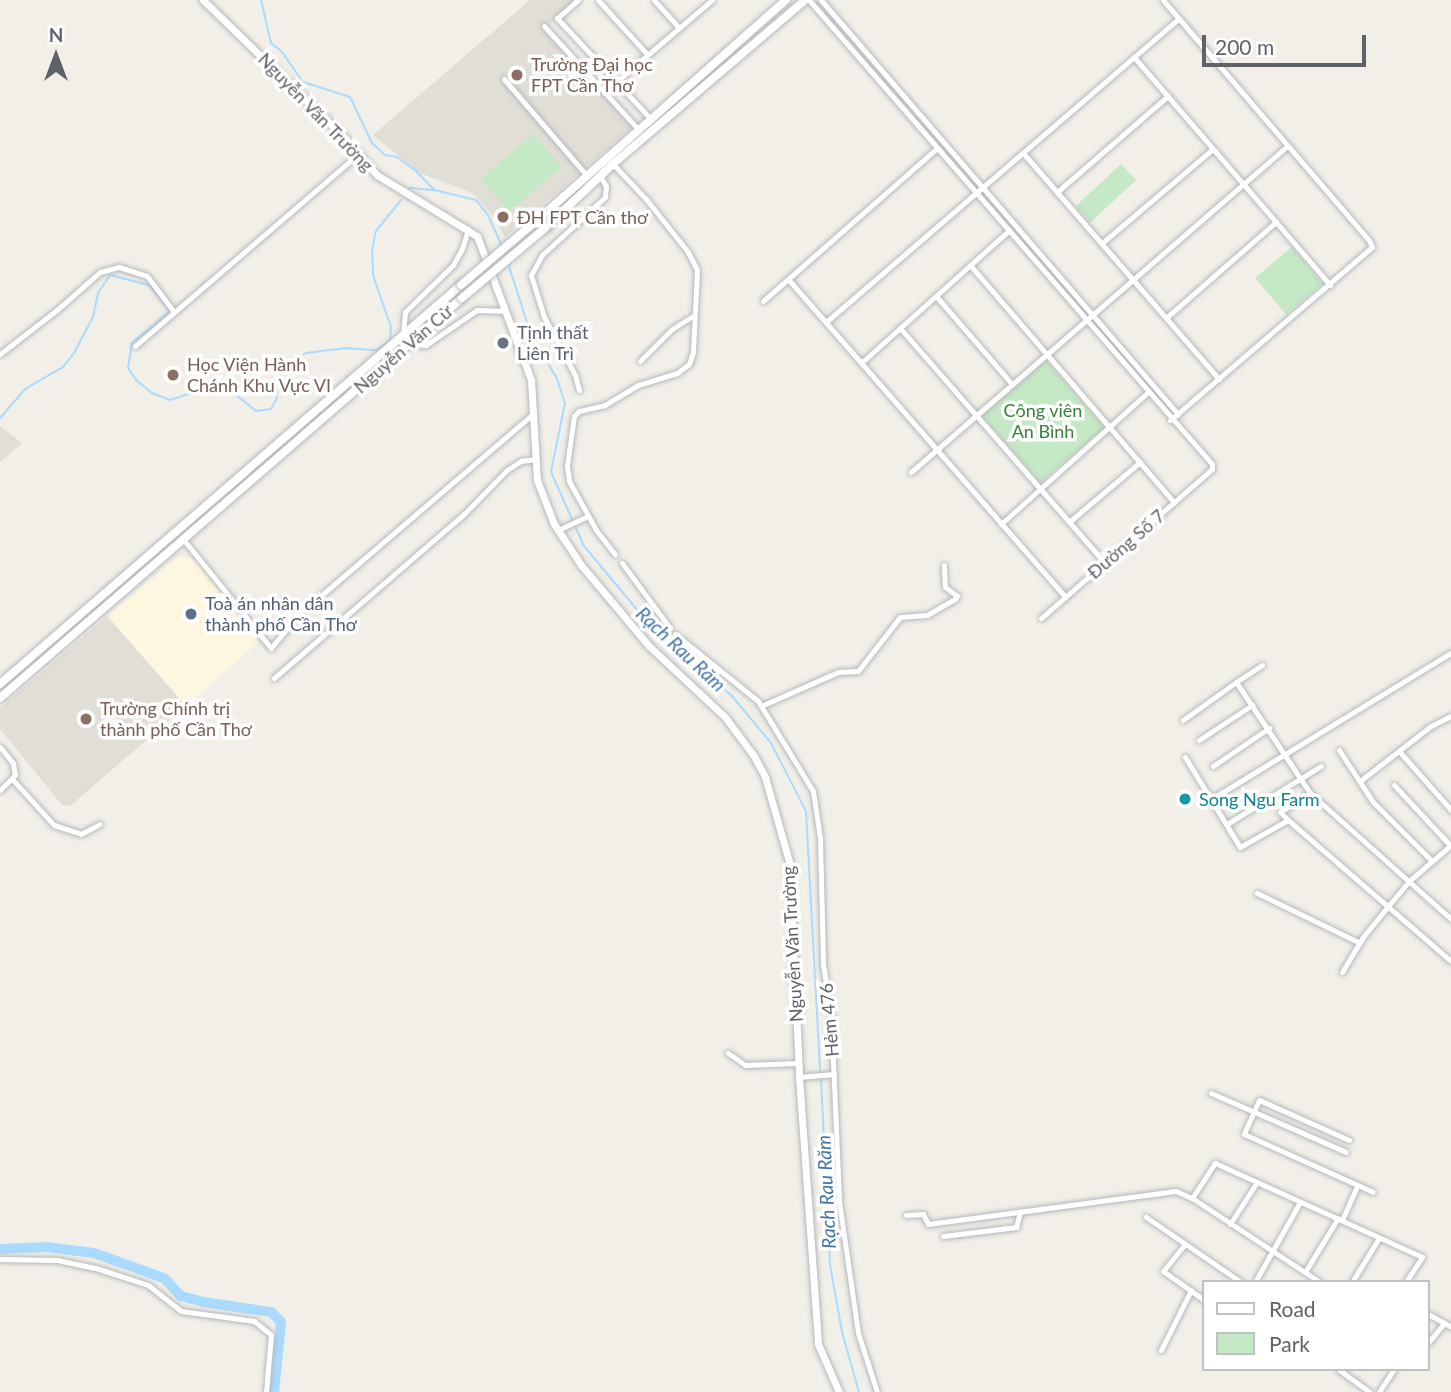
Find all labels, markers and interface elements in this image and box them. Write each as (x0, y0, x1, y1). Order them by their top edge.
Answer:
north arrow (21, 21, 91, 91)
scale bar (1206, 21, 1370, 65)
text: N (49, 23, 63, 46)
text: 200 m (1215, 34, 1274, 59)
street label: Nguyễn Văn Trường (253, 48, 379, 176)
place label: Trường Đại học FPT Cần Thơ (531, 54, 653, 96)
marker: Trường Đại học FPT Cần Thơ (509, 67, 525, 83)
place label: ĐH FPT Cần thơ (517, 206, 649, 228)
marker: ĐH FPT Cần thơ (495, 209, 511, 225)
street label: Nguyễn Văn Cừ (349, 300, 457, 398)
place label: Tịnh thất Liên Trì (517, 322, 588, 364)
marker: Tịnh thất Liên Trì (495, 335, 511, 351)
place label: Học Viện Hành Chánh Khu Vực VI (187, 354, 332, 396)
marker: Học Viện Hành Chánh Khu Vực VI (165, 367, 181, 383)
park label: Công viên An Bình (1003, 400, 1083, 442)
street label: Đường Số 7 (1083, 505, 1169, 583)
place label: Toà án nhân dân thành phố Cần Thơ (205, 593, 357, 636)
water label: Rạch Rau Răm (632, 602, 730, 696)
marker: Toà án nhân dân thành phố Cần Thơ (183, 606, 199, 622)
place label: Trường Chính trị thành phố Cần Thơ (100, 698, 252, 740)
marker: Trường Chính trị thành phố Cần Thơ (78, 711, 94, 727)
place label: Song Ngu Farm (1199, 788, 1320, 810)
marker: Song Ngu Farm (1177, 791, 1193, 807)
street label: Nguyễn Văn Trường (777, 865, 807, 1023)
street label: Hẻm 476 (815, 982, 843, 1058)
water label: Rạch Rau Răm (812, 1135, 840, 1249)
legend (1202, 1280, 1430, 1371)
text: Road (1269, 1296, 1316, 1321)
text: Park (1269, 1331, 1310, 1356)

